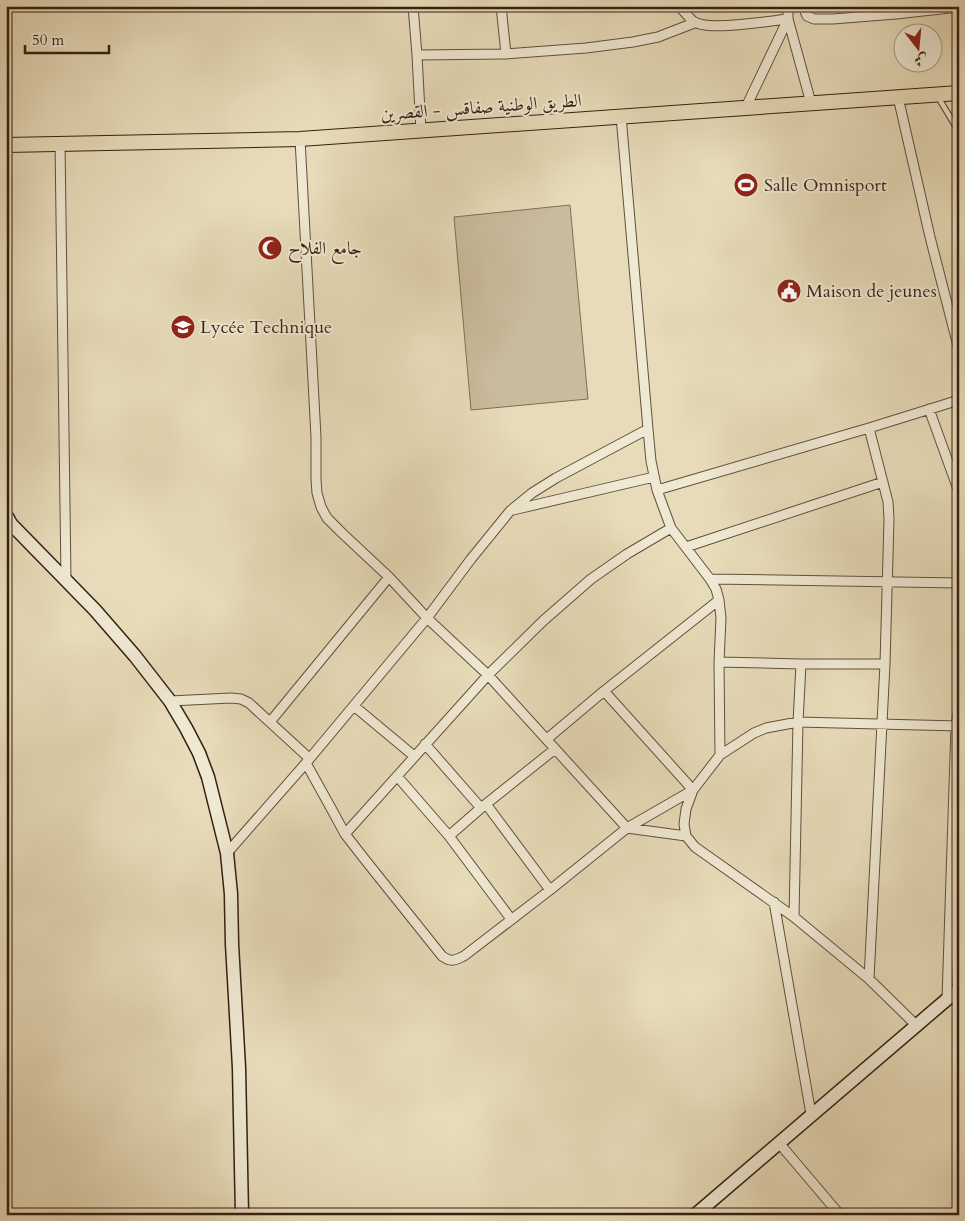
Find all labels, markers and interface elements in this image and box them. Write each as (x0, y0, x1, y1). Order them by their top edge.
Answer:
scale bar (25, 22, 109, 54)
north arrow (892, 22, 942, 72)
text: 50 m (32, 30, 64, 50)
text: ش (912, 49, 931, 71)
street label: الطريق الوطنية صفاقس - القصرين (380, 88, 583, 127)
sports icon: Salle Omnisport (733, 172, 759, 198)
place label: Salle Omnisport (764, 173, 887, 198)
mosque icon: جامع الفلاح (257, 235, 283, 261)
place label: جامع الفلاح (288, 236, 362, 264)
public building icon: Maison de jeunes (776, 278, 802, 304)
place label: Maison de jeunes (806, 279, 937, 304)
school or university icon: Lycée Technique (170, 314, 196, 340)
place label: Lycée Technique (200, 315, 332, 340)

